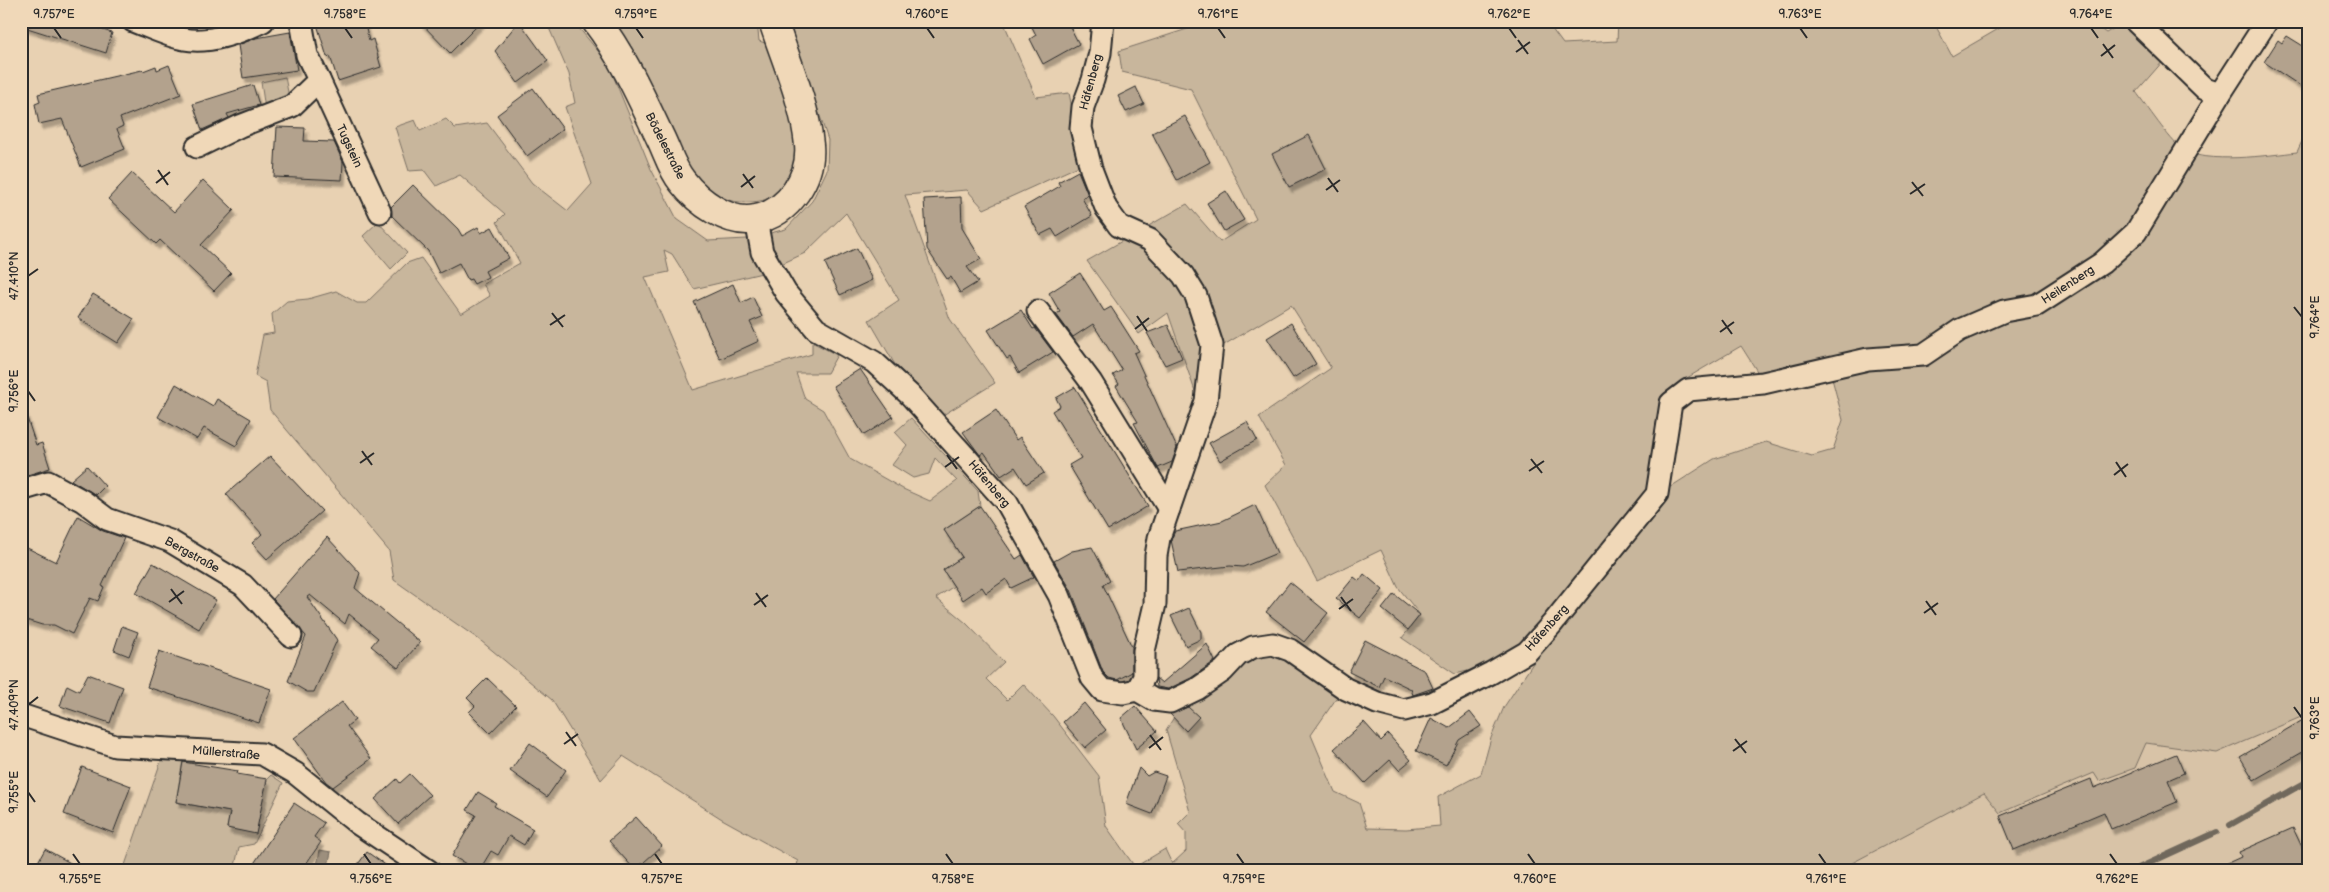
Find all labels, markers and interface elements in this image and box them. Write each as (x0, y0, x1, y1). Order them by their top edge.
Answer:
text: 9.757°E (33, 7, 75, 22)
text: 9.758°E (324, 7, 366, 22)
text: 9.759°E (615, 7, 657, 22)
text: 9.760°E (906, 7, 949, 22)
text: 9.761°E (1198, 7, 1238, 22)
text: 9.762°E (1488, 7, 1530, 22)
text: 9.763°E (1778, 7, 1822, 22)
text: 9.764°E (2070, 7, 2112, 22)
street label: Häfenberg (1076, 52, 1106, 112)
street label: Bödelestraße (642, 110, 688, 182)
street label: Tugstein (333, 122, 366, 170)
text: 47.410°N (7, 251, 22, 301)
street label: Heilenberg (2039, 262, 2097, 308)
text: 9.764°E (2308, 296, 2323, 338)
text: 9.756°E (7, 370, 22, 412)
street label: Häfenberg (965, 457, 1013, 511)
street label: Bergstraße (162, 534, 222, 576)
street label: Häfenberg (1522, 601, 1572, 654)
text: 47.409°N (7, 679, 22, 731)
text: 9.763°E (2308, 696, 2323, 740)
street label: Müllerstraße (191, 743, 261, 763)
text: 9.755°E (7, 771, 22, 813)
text: 9.755°E (59, 872, 101, 887)
text: 9.756°E (350, 872, 392, 887)
text: 9.757°E (641, 872, 683, 887)
text: 9.758°E (932, 872, 974, 887)
text: 9.759°E (1223, 872, 1265, 887)
text: 9.760°E (1514, 872, 1557, 887)
text: 9.761°E (1806, 872, 1846, 887)
text: 9.762°E (2096, 872, 2138, 887)

